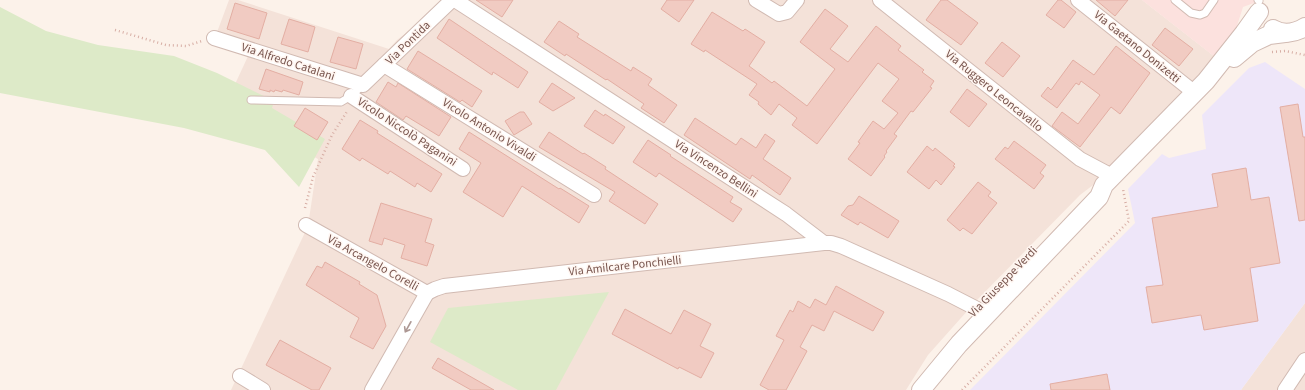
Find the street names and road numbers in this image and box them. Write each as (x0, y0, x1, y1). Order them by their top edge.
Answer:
street label: Via Gaetano Donizetti (1090, 7, 1184, 87)
street label: Via Pontida (382, 17, 434, 69)
street label: Via Alfredo Catalani (239, 39, 337, 85)
street label: Via Ruggero Leoncavallo (941, 46, 1047, 136)
street label: Vicolo Niccolò Paganini (354, 93, 460, 171)
street label: Vicolo Antonio Vivaldi (439, 94, 539, 166)
street label: Via Vincenzo Bellini (671, 136, 761, 202)
street label: Via Arcangelo Corelli (324, 231, 422, 295)
street label: Via Giuseppe Verdi (965, 243, 1041, 321)
street label: Via Amilcare Ponchielli (568, 252, 682, 280)

